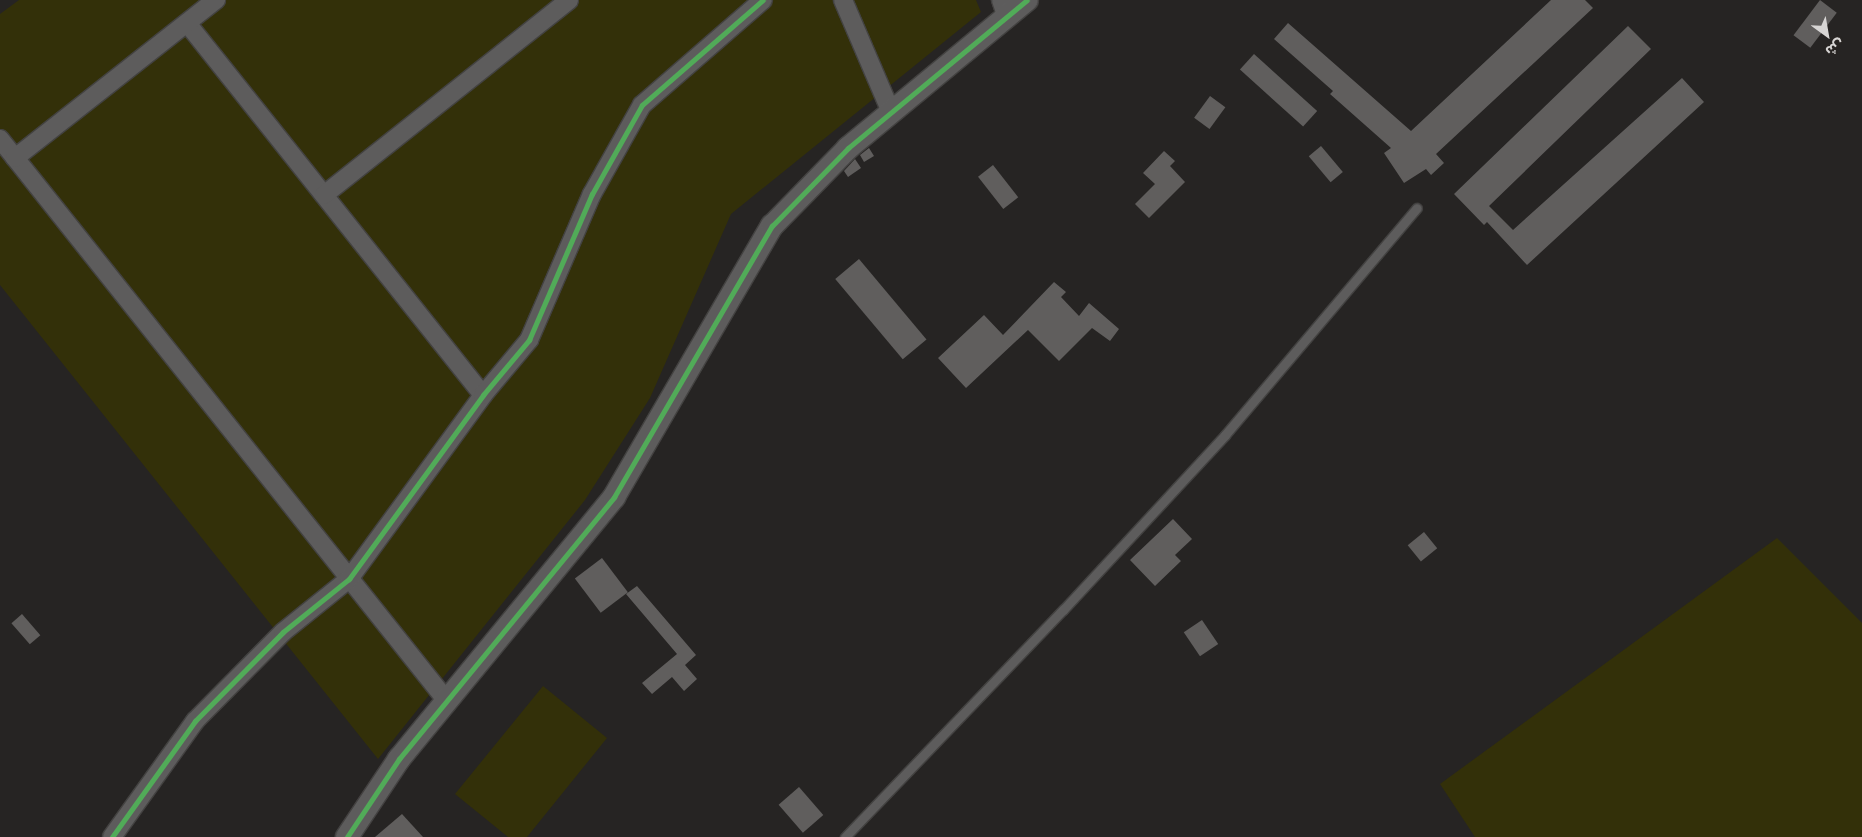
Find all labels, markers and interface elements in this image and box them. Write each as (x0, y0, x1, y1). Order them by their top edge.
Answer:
north arrow (1802, 10, 1852, 60)
text: ش (1822, 34, 1848, 61)

